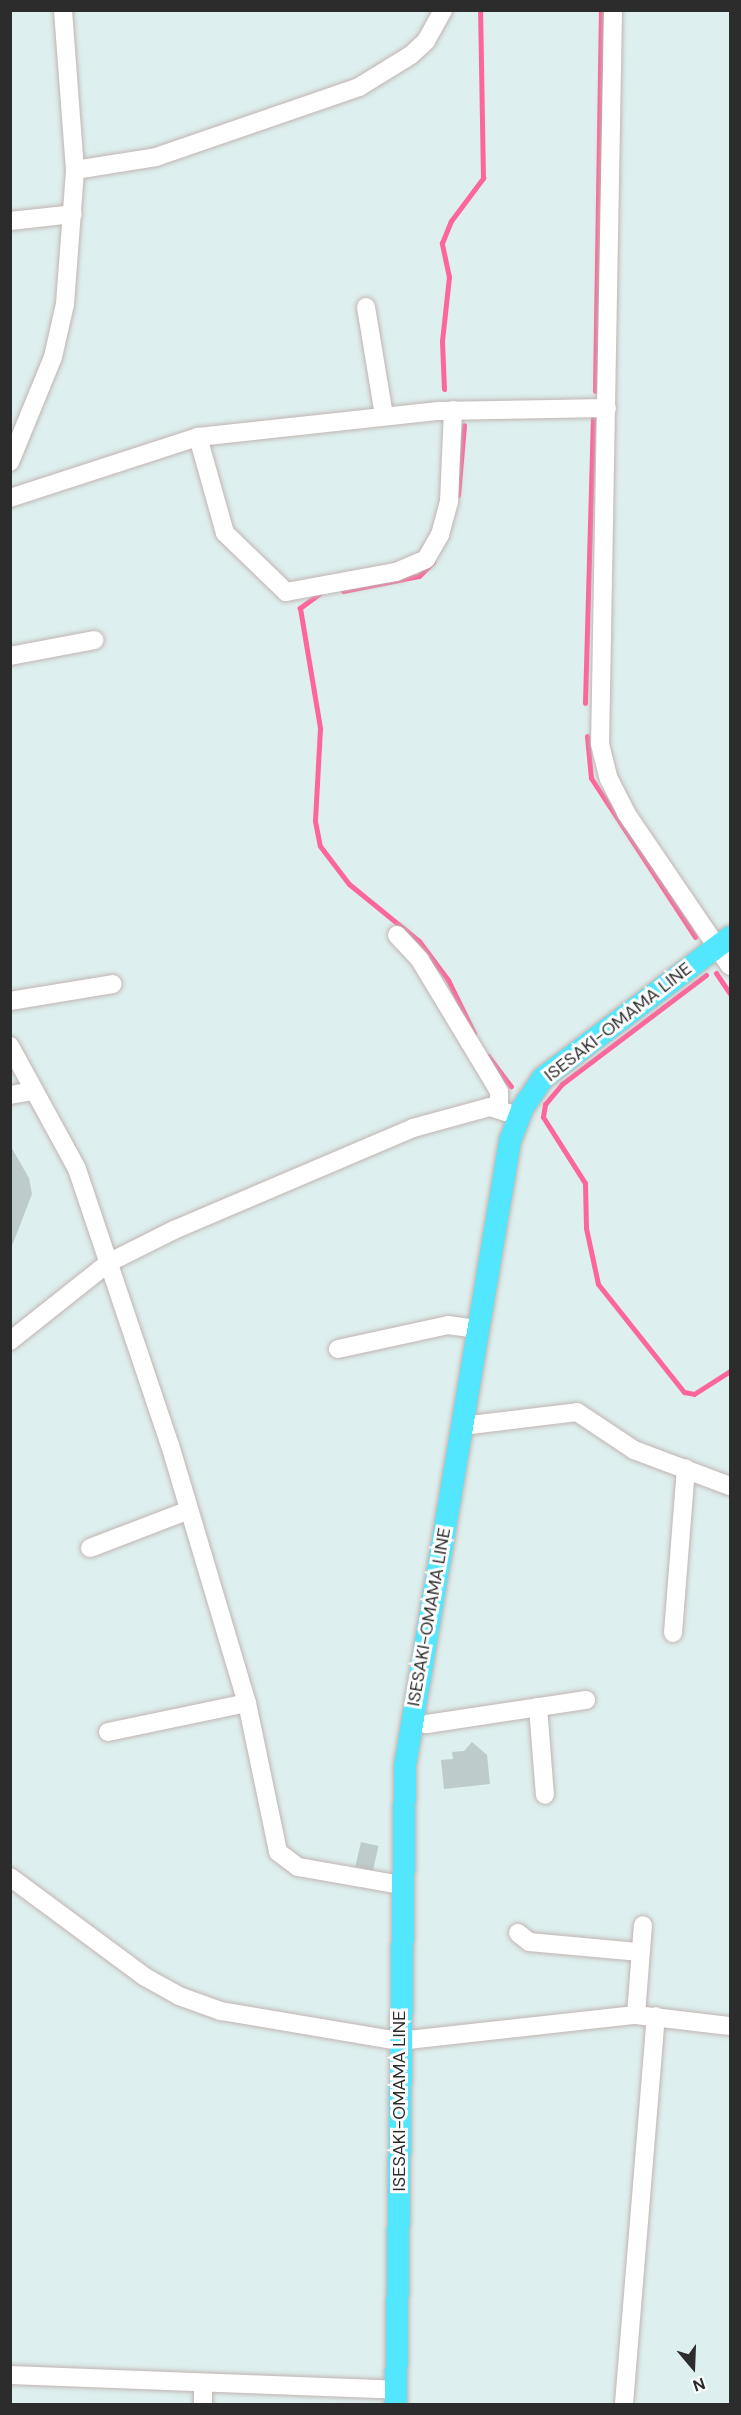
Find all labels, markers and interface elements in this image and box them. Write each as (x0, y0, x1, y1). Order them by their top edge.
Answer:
street label: ISESAKI-OMAMA LINE (540, 958, 696, 1086)
street label: ISESAKI-OMAMA LINE (403, 1526, 455, 1708)
street label: ISESAKI-OMAMA LINE (388, 2011, 410, 2191)
north arrow (663, 2337, 723, 2397)
text: N (690, 2373, 708, 2396)

